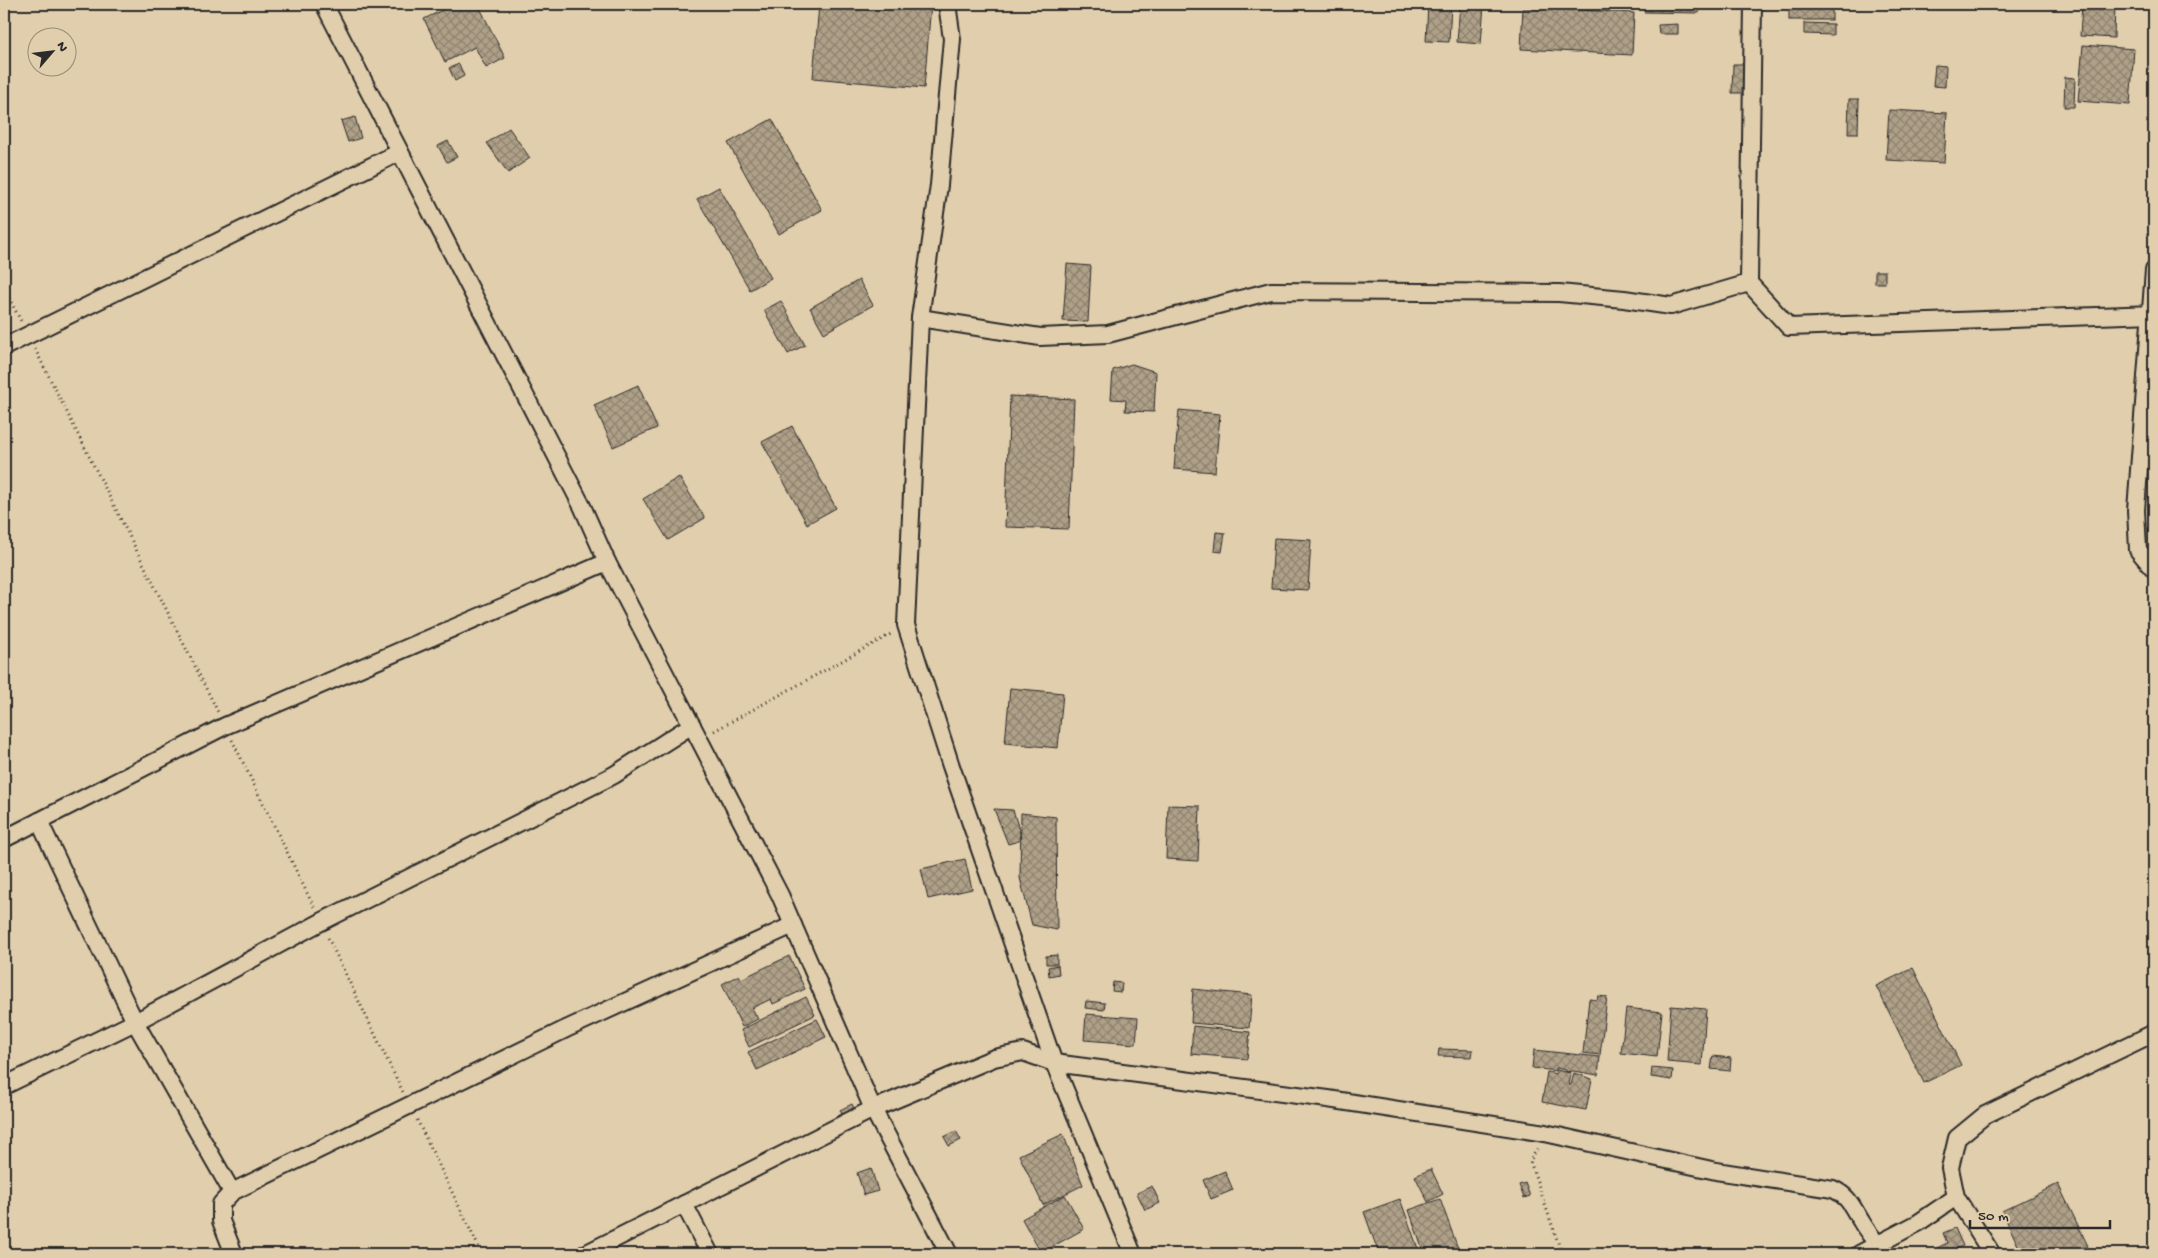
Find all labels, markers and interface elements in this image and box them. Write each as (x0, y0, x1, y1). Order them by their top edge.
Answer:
north arrow (28, 28, 78, 78)
text: N (52, 39, 71, 55)
scale bar (1970, 1198, 2110, 1230)
text: 50 m (1978, 1208, 2009, 1226)

